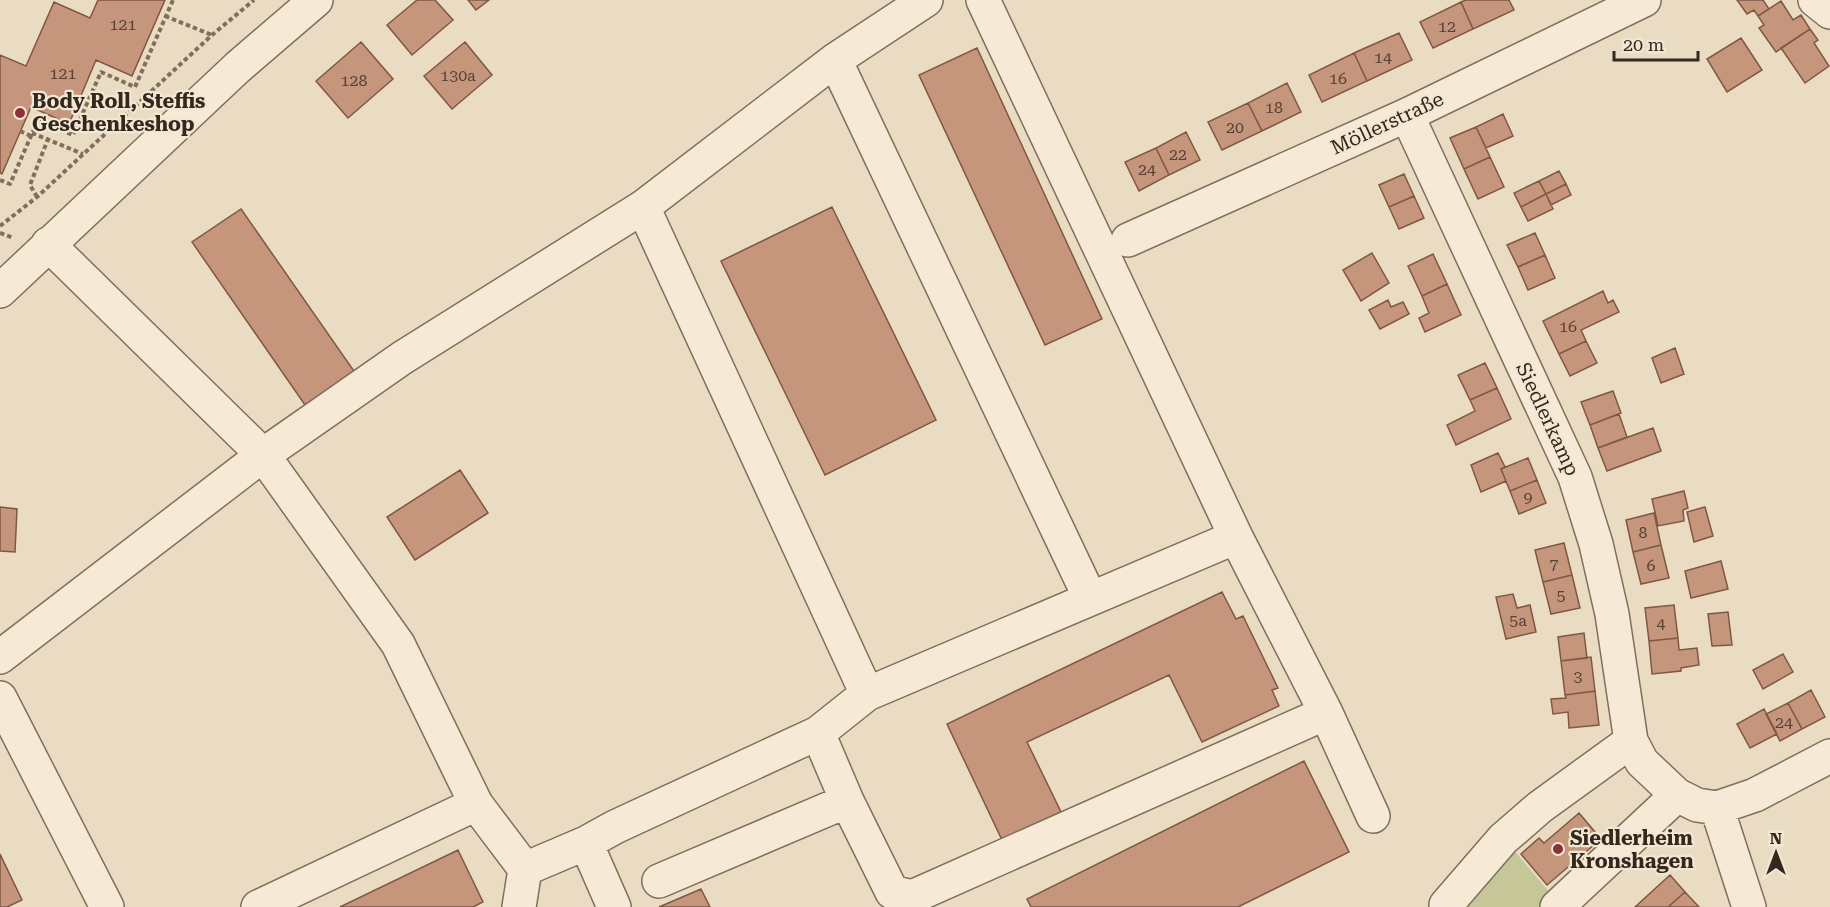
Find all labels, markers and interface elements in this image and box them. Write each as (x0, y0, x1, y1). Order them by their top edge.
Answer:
house number: 121 (110, 15, 136, 34)
house number: 12 (1438, 17, 1456, 36)
scale bar (1614, 24, 1698, 62)
text: 20 m (1623, 34, 1664, 55)
house number: 14 (1374, 48, 1392, 67)
house number: 121 (50, 64, 76, 83)
house number: 130a (440, 66, 476, 85)
house number: 16 (1329, 69, 1347, 88)
house number: 128 (341, 71, 367, 90)
street label: Möllerstraße (1327, 86, 1447, 160)
place label: Body Roll, Steffis Geschenkeshop (32, 89, 205, 136)
house number: 18 (1265, 98, 1283, 117)
marker: Body Roll, Steffis Geschenkeshop (13, 106, 27, 120)
house number: 20 (1226, 118, 1244, 137)
house number: 22 (1169, 145, 1187, 164)
house number: 24 (1138, 160, 1156, 179)
house number: 16 (1559, 317, 1577, 336)
street label: Siedlerkamp (1511, 359, 1585, 479)
house number: 9 (1524, 488, 1533, 507)
house number: 8 (1639, 523, 1648, 542)
house number: 7 (1550, 554, 1559, 573)
house number: 6 (1647, 556, 1656, 575)
house number: 5 (1557, 586, 1566, 605)
house number: 5a (1509, 611, 1527, 630)
house number: 4 (1657, 614, 1666, 633)
house number: 3 (1574, 667, 1583, 686)
house number: 24 (1775, 713, 1793, 732)
north arrow (1746, 823, 1806, 883)
place label: Siedlerheim Kronshagen (1570, 826, 1694, 873)
text: N (1770, 829, 1782, 848)
marker: Siedlerheim Kronshagen (1551, 842, 1565, 856)

